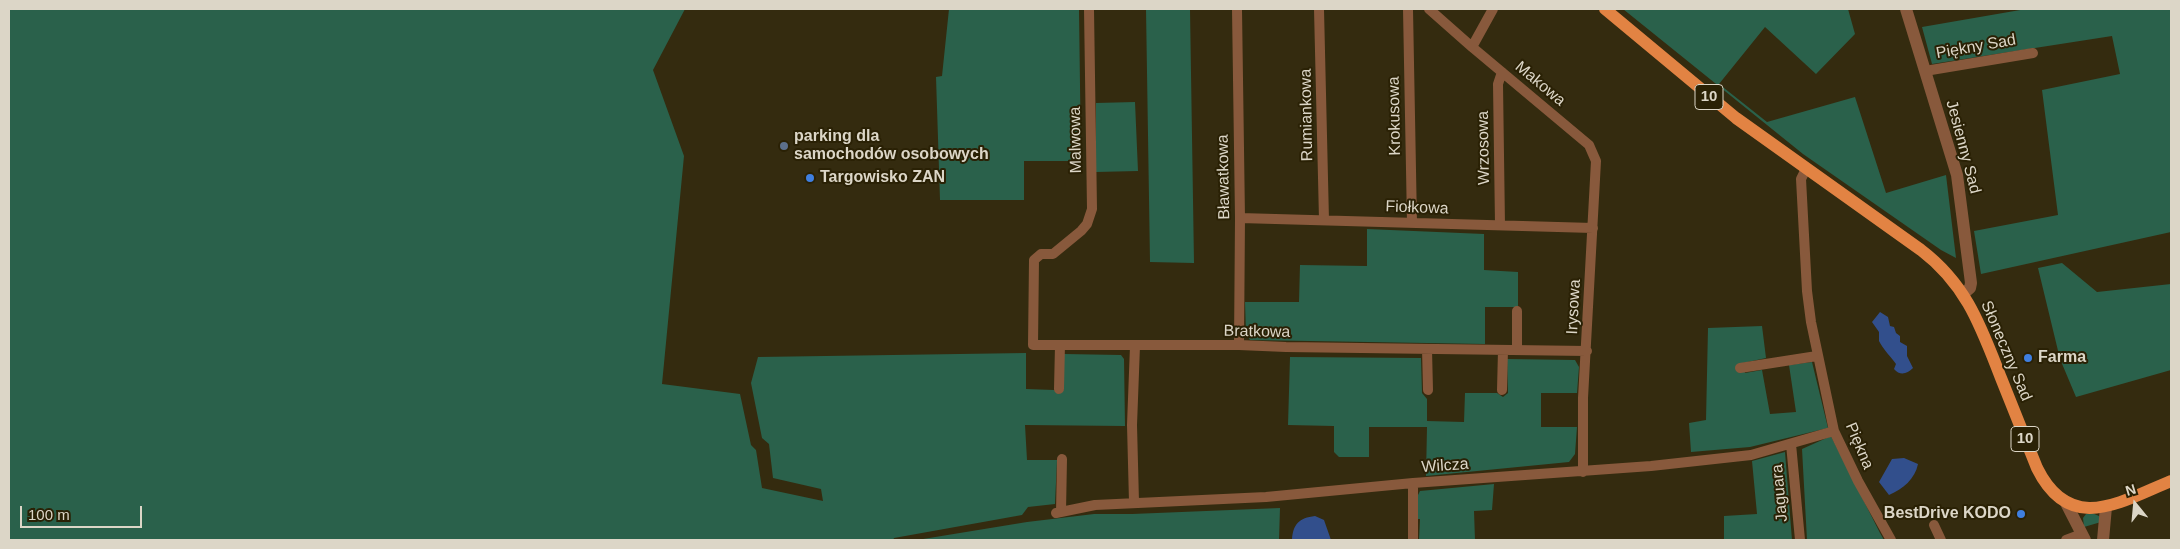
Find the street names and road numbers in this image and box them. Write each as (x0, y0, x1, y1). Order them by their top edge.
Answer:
street label: Piękny Sad (1934, 31, 2018, 63)
street label: Makowa (1511, 57, 1569, 111)
street label: Rumiankowa (1297, 69, 1317, 161)
street label: Krokusowa (1385, 76, 1405, 156)
road number: 10 (1695, 84, 1723, 110)
street label: Jesienny Sad (1941, 98, 1985, 196)
street label: Malwowa (1066, 106, 1086, 174)
street label: Wrzosowa (1474, 111, 1494, 185)
street label: Bławatkowa (1214, 134, 1234, 220)
street label: Fiołkowa (1385, 197, 1449, 219)
street label: Irysowa (1563, 279, 1585, 335)
street label: Słoneczny Sad (1976, 298, 2036, 404)
street label: Bratkowa (1223, 322, 1291, 342)
street label: Piękna (1841, 420, 1877, 472)
road number: 10 (2011, 426, 2039, 452)
street label: Wilcza (1421, 455, 1469, 477)
street label: Jaguara (1768, 463, 1792, 523)

